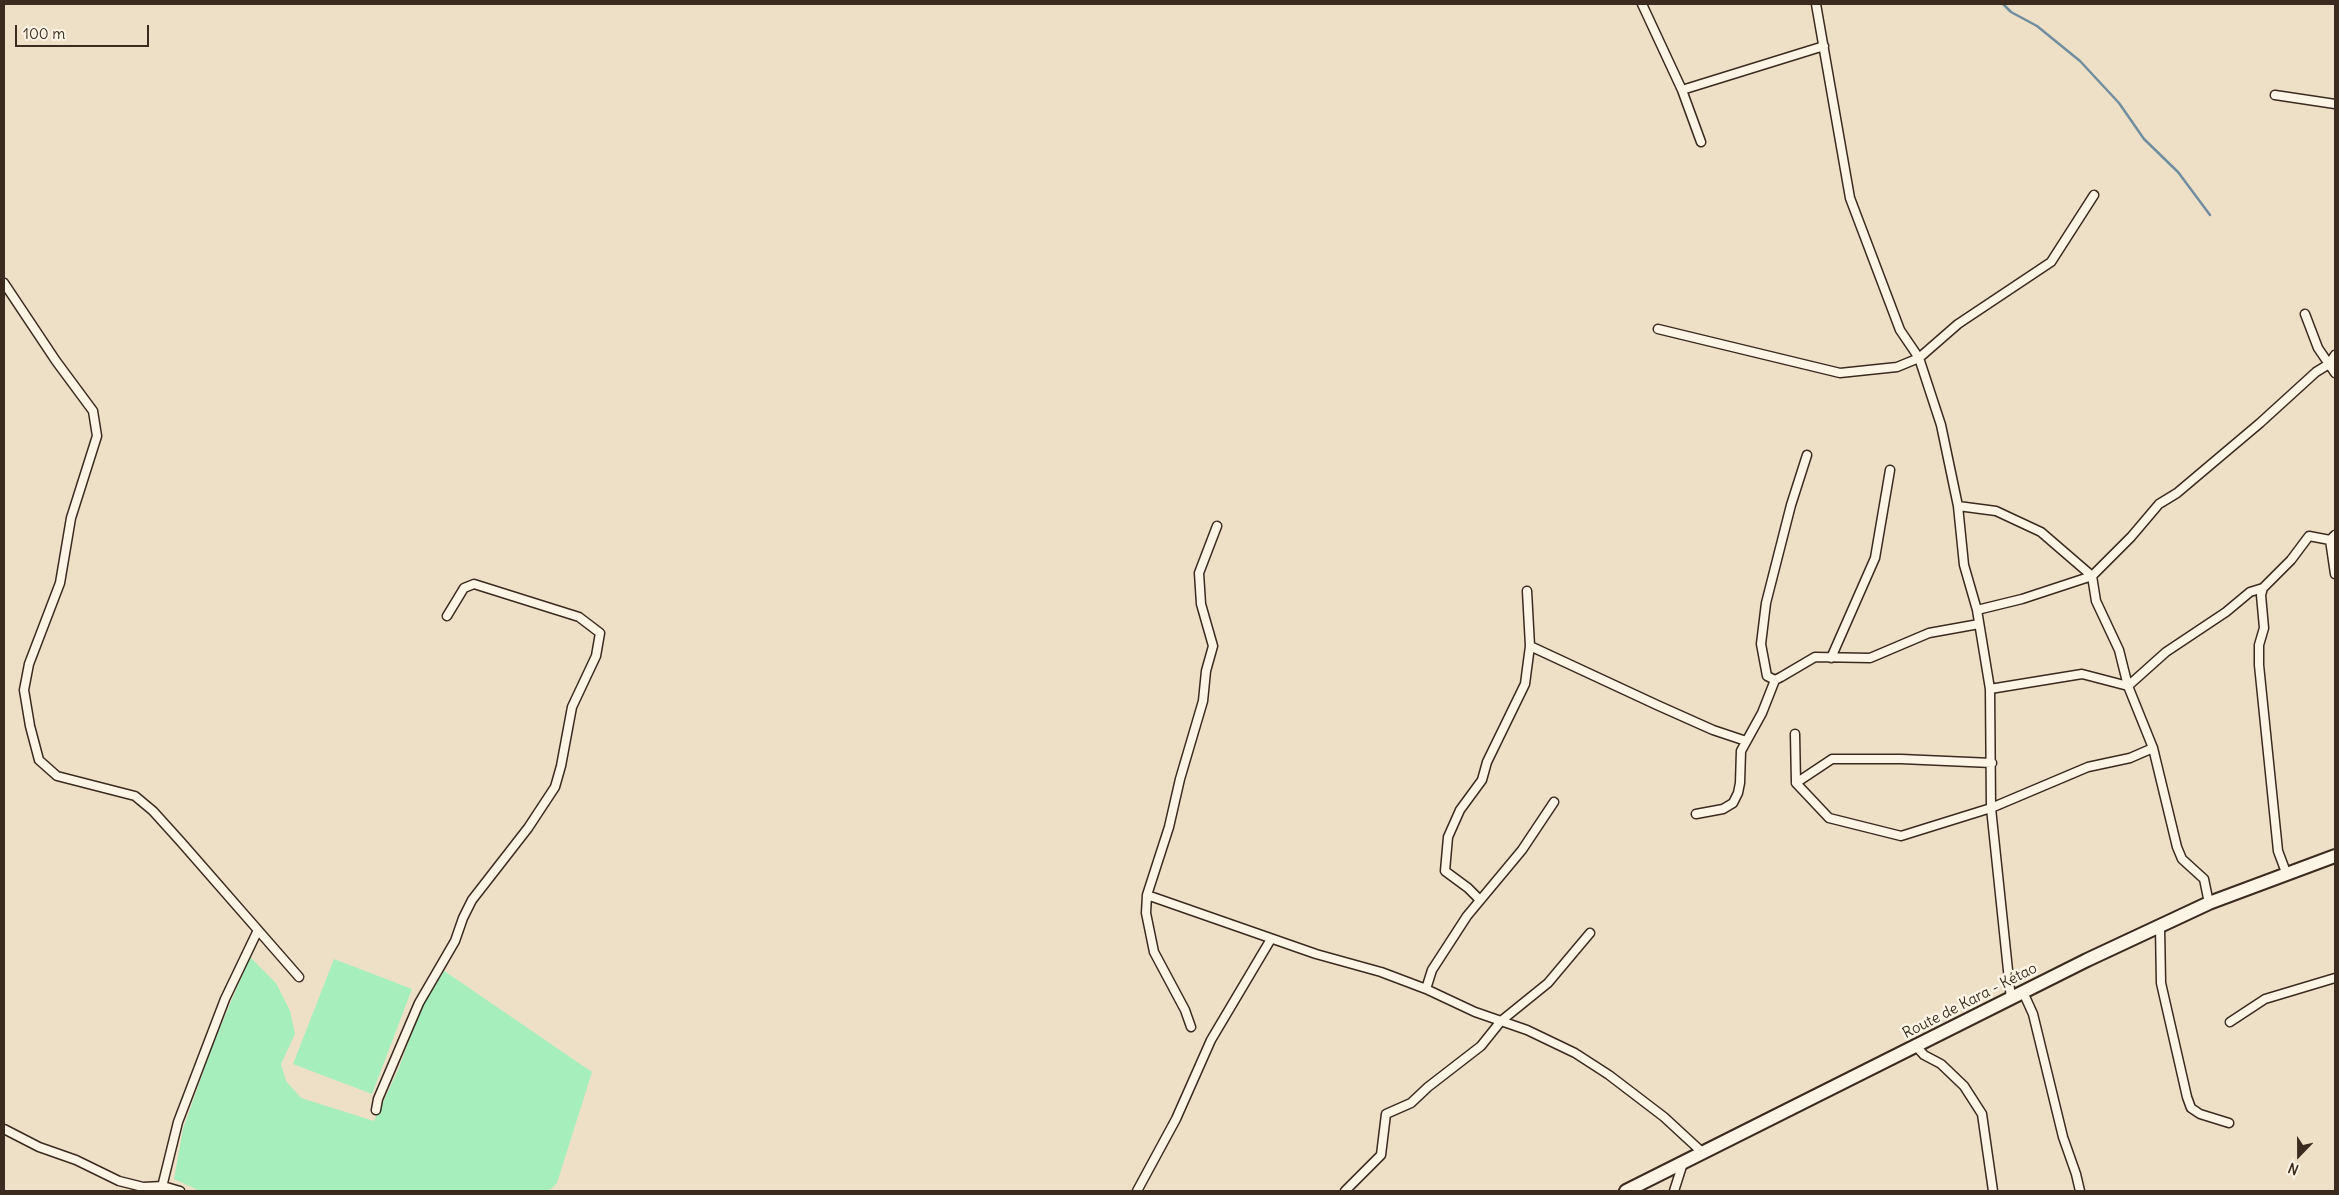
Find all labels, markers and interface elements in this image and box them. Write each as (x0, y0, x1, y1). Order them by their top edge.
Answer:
scale bar (18, 15, 151, 47)
text: 100 m (23, 24, 65, 43)
street label: Route de Kara - Kétao (1900, 959, 2040, 1043)
north arrow (2274, 1130, 2324, 1180)
text: N (2286, 1159, 2301, 1179)

